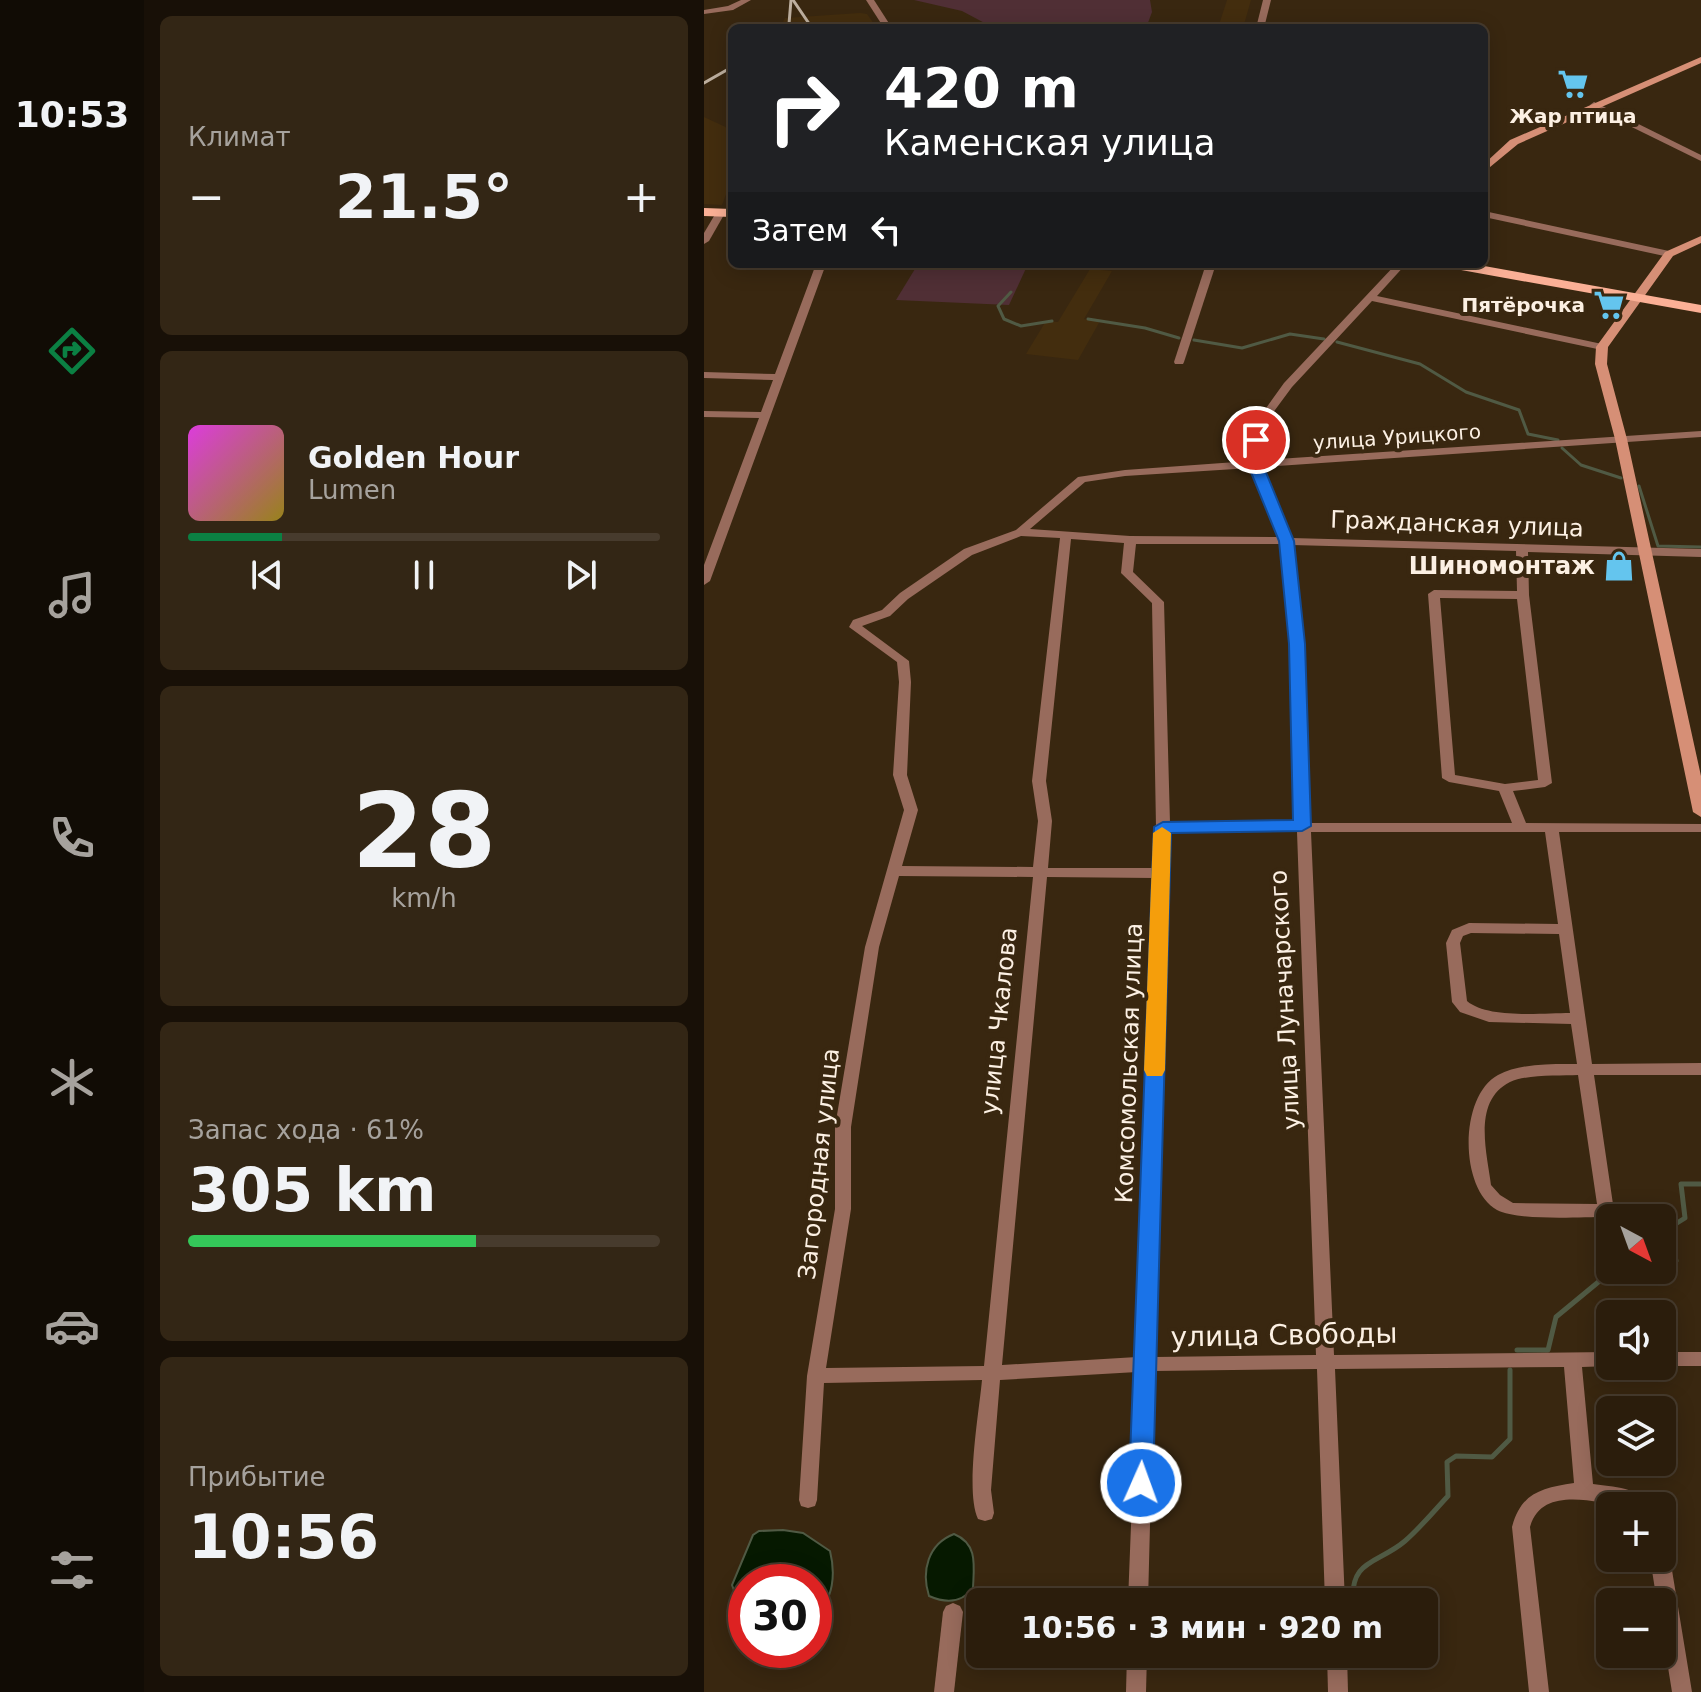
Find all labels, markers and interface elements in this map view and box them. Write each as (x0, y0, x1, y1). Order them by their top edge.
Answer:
text: 420 m (884, 55, 1079, 120)
icon: right (752, 56, 856, 160)
supermarket icon: Жар птица (1556, 67, 1590, 101)
text: 10:53 (15, 94, 129, 135)
place label: Жар птица (1509, 104, 1637, 128)
text: Климат (188, 122, 291, 152)
text: Каменская улица (884, 122, 1215, 163)
text: 21.5° (335, 162, 513, 232)
text: − (188, 171, 225, 222)
text: + (623, 171, 660, 222)
icon: left (864, 208, 908, 252)
text: Затем (752, 213, 848, 248)
supermarket icon: Пятёрочка (1592, 288, 1626, 322)
place label: Пятёрочка (1461, 293, 1585, 317)
icon: directions (44, 323, 100, 379)
pin (1222, 406, 1290, 474)
icon: arrive (1234, 418, 1278, 462)
street label: улица Урицкого (1312, 419, 1482, 455)
text: Golden Hour (308, 440, 519, 475)
text: Lumen (308, 475, 396, 505)
street label: Гражданская улица (1330, 506, 1584, 542)
shop icon: Шиномонтаж (1602, 549, 1636, 583)
place label: Шиномонтаж (1409, 552, 1595, 580)
icon: previous (245, 553, 289, 597)
icon: pause (402, 553, 446, 597)
icon: next (559, 553, 603, 597)
icon: music (44, 567, 100, 623)
text: 28 (352, 770, 496, 892)
icon: phone (44, 810, 100, 866)
street label: улица Луначарского (1264, 869, 1306, 1131)
text: km/h (391, 883, 457, 913)
street label: Комсомольская улица (1110, 922, 1148, 1204)
street label: улица Чкалова (975, 926, 1023, 1116)
street label: Загородная улица (793, 1047, 845, 1281)
icon: climate (44, 1054, 100, 1110)
text: Запас хода · 61% (188, 1115, 424, 1145)
text: 305 km (188, 1155, 437, 1225)
north arrow (1596, 1204, 1676, 1284)
map controls (1596, 1204, 1676, 1668)
icon: car (44, 1298, 100, 1354)
button: sound (1596, 1300, 1676, 1380)
street label: улица Свободы (1170, 1317, 1398, 1353)
button: layers (1596, 1396, 1676, 1476)
position arrow (1099, 1441, 1183, 1525)
text: Прибытие (188, 1462, 326, 1492)
button: + (1596, 1492, 1676, 1572)
text: 10:56 (188, 1502, 379, 1572)
icon: filters (44, 1542, 100, 1598)
speed limit sign: 30 (728, 1564, 832, 1668)
button: − (1596, 1588, 1676, 1668)
text: 10:56 · 3 мин · 920 m (1021, 1610, 1383, 1645)

